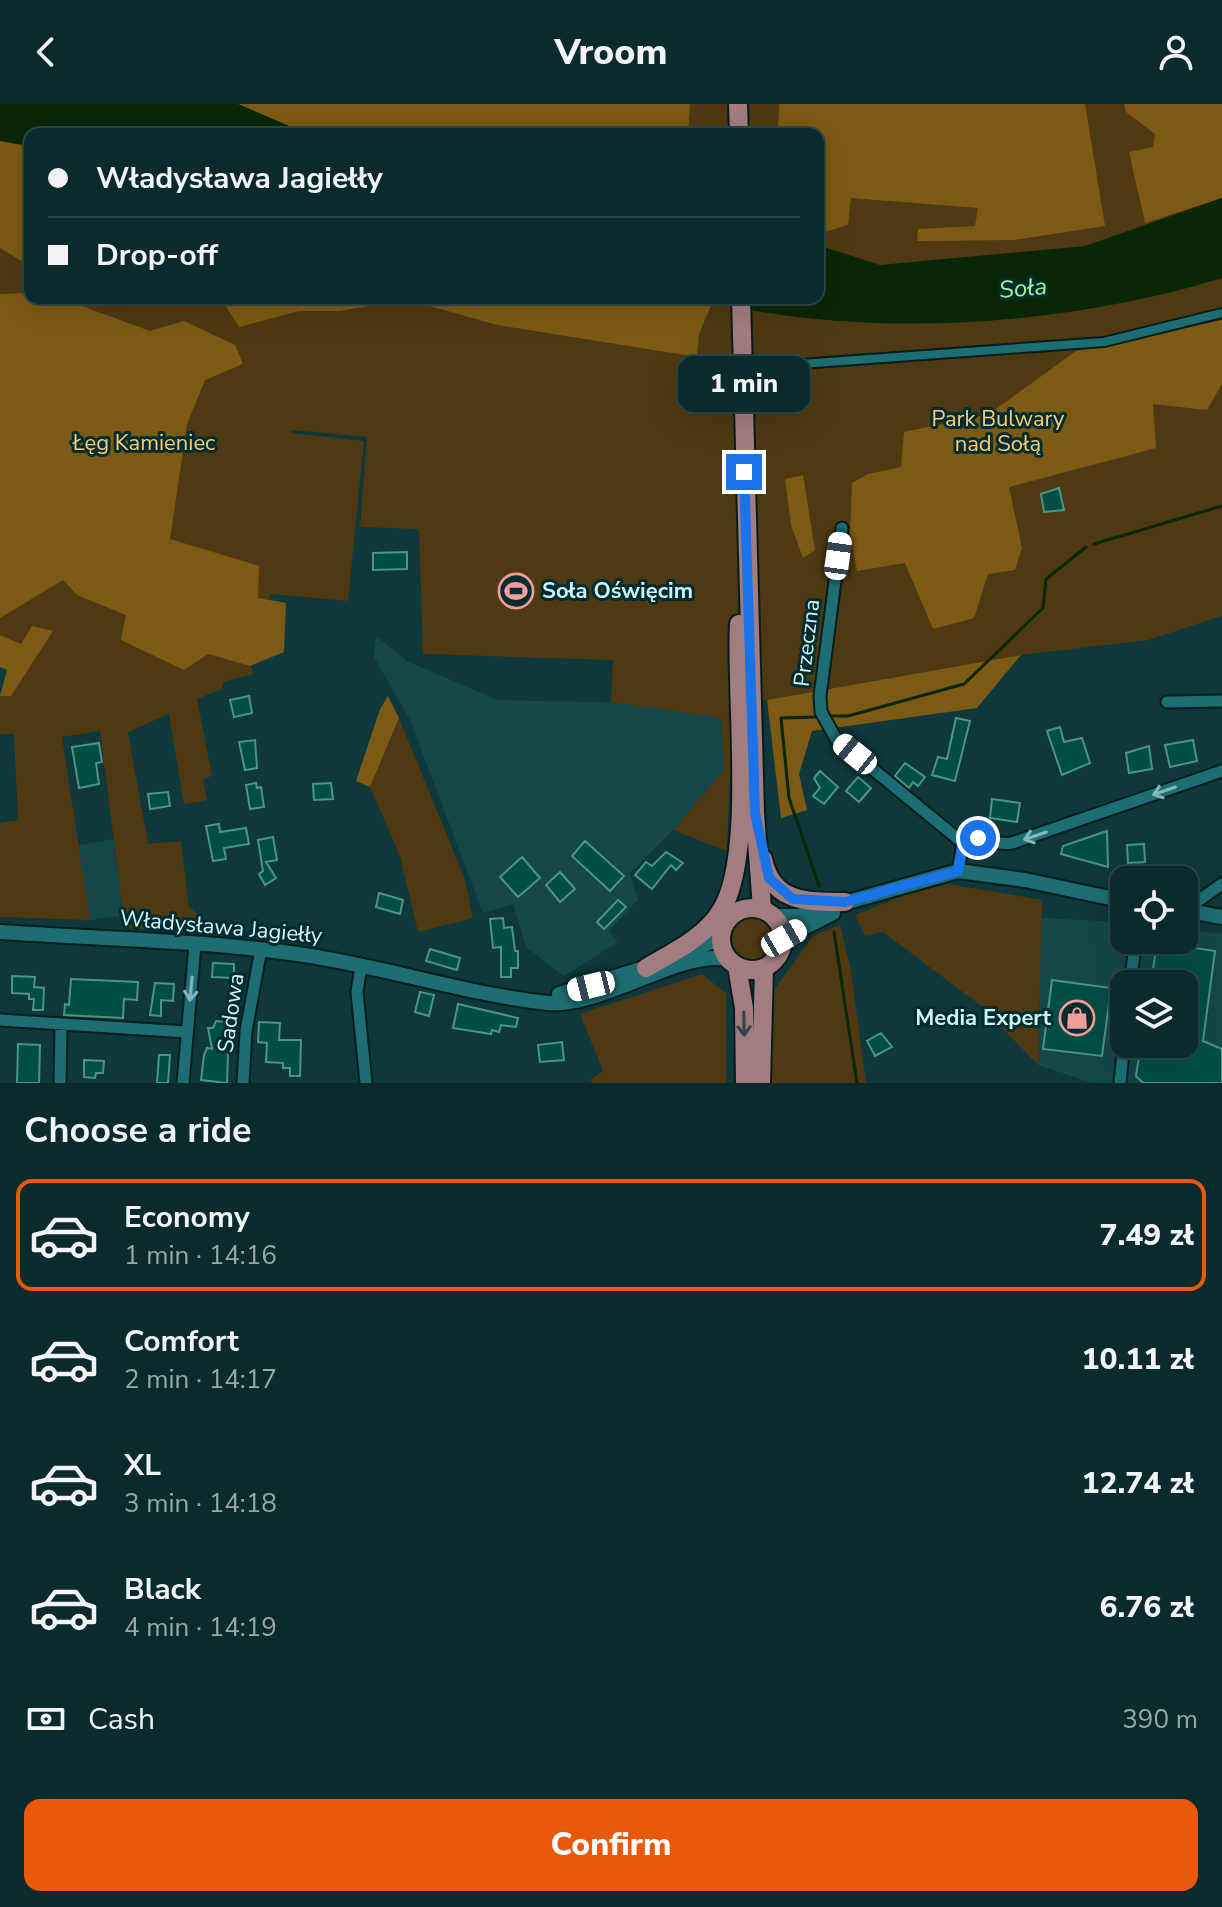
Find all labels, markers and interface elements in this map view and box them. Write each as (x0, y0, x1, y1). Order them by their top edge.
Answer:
text: Vroom (555, 28, 668, 77)
icon: back (24, 30, 68, 74)
icon: person (1154, 30, 1198, 74)
text: Władysława Jagiełły (96, 158, 383, 199)
text: Drop-off (96, 235, 218, 276)
water label: Soła (998, 270, 1048, 306)
callout: 1 min (678, 356, 810, 412)
text: 1 min (710, 366, 778, 401)
park label: Park Bulwary nad Sołą (932, 404, 1065, 459)
park label: Łęg Kamieniec (72, 428, 215, 458)
route end (726, 454, 762, 490)
car (823, 531, 853, 581)
sports icon: Soła Oświęcim (497, 572, 535, 610)
place label: Soła Oświęcim (542, 576, 693, 606)
street label: Przeczna (787, 598, 827, 688)
car (829, 730, 881, 778)
one-way arrow (1152, 785, 1177, 799)
route start (960, 820, 996, 856)
one-way arrow (1022, 829, 1047, 844)
map controls (1110, 866, 1198, 1058)
button: locate (1110, 866, 1198, 954)
street label: Władysława Jagiełły (119, 903, 324, 951)
car (757, 916, 811, 960)
car (565, 969, 617, 1003)
button: layers (1110, 970, 1198, 1058)
street label: Sadowa (211, 971, 251, 1055)
one-way arrow (183, 975, 198, 1002)
shop icon: Media Expert (1058, 999, 1096, 1037)
place label: Media Expert (915, 1003, 1052, 1033)
one-way arrow (737, 1010, 752, 1037)
text: Choose a ride (24, 1106, 252, 1155)
text: Economy (124, 1197, 250, 1238)
icon: car (28, 1199, 100, 1271)
text: 7.49 zł (1099, 1215, 1194, 1256)
text: 1 min · 14:16 (124, 1238, 277, 1273)
text: Comfort (124, 1321, 239, 1362)
icon: car (28, 1323, 100, 1395)
text: 10.11 zł (1081, 1339, 1194, 1380)
text: 2 min · 14:17 (124, 1362, 277, 1397)
text: XL (124, 1445, 161, 1486)
icon: car (28, 1447, 100, 1519)
text: 12.74 zł (1081, 1463, 1194, 1504)
text: 3 min · 14:18 (124, 1486, 277, 1521)
text: Black (124, 1569, 201, 1610)
icon: car (28, 1571, 100, 1643)
text: 6.76 zł (1099, 1587, 1194, 1628)
text: 4 min · 14:19 (124, 1610, 277, 1645)
icon: cash (24, 1697, 68, 1741)
text: Cash (88, 1699, 155, 1740)
text: 390 m (1122, 1702, 1198, 1737)
button: Confirm (24, 1799, 1198, 1891)

